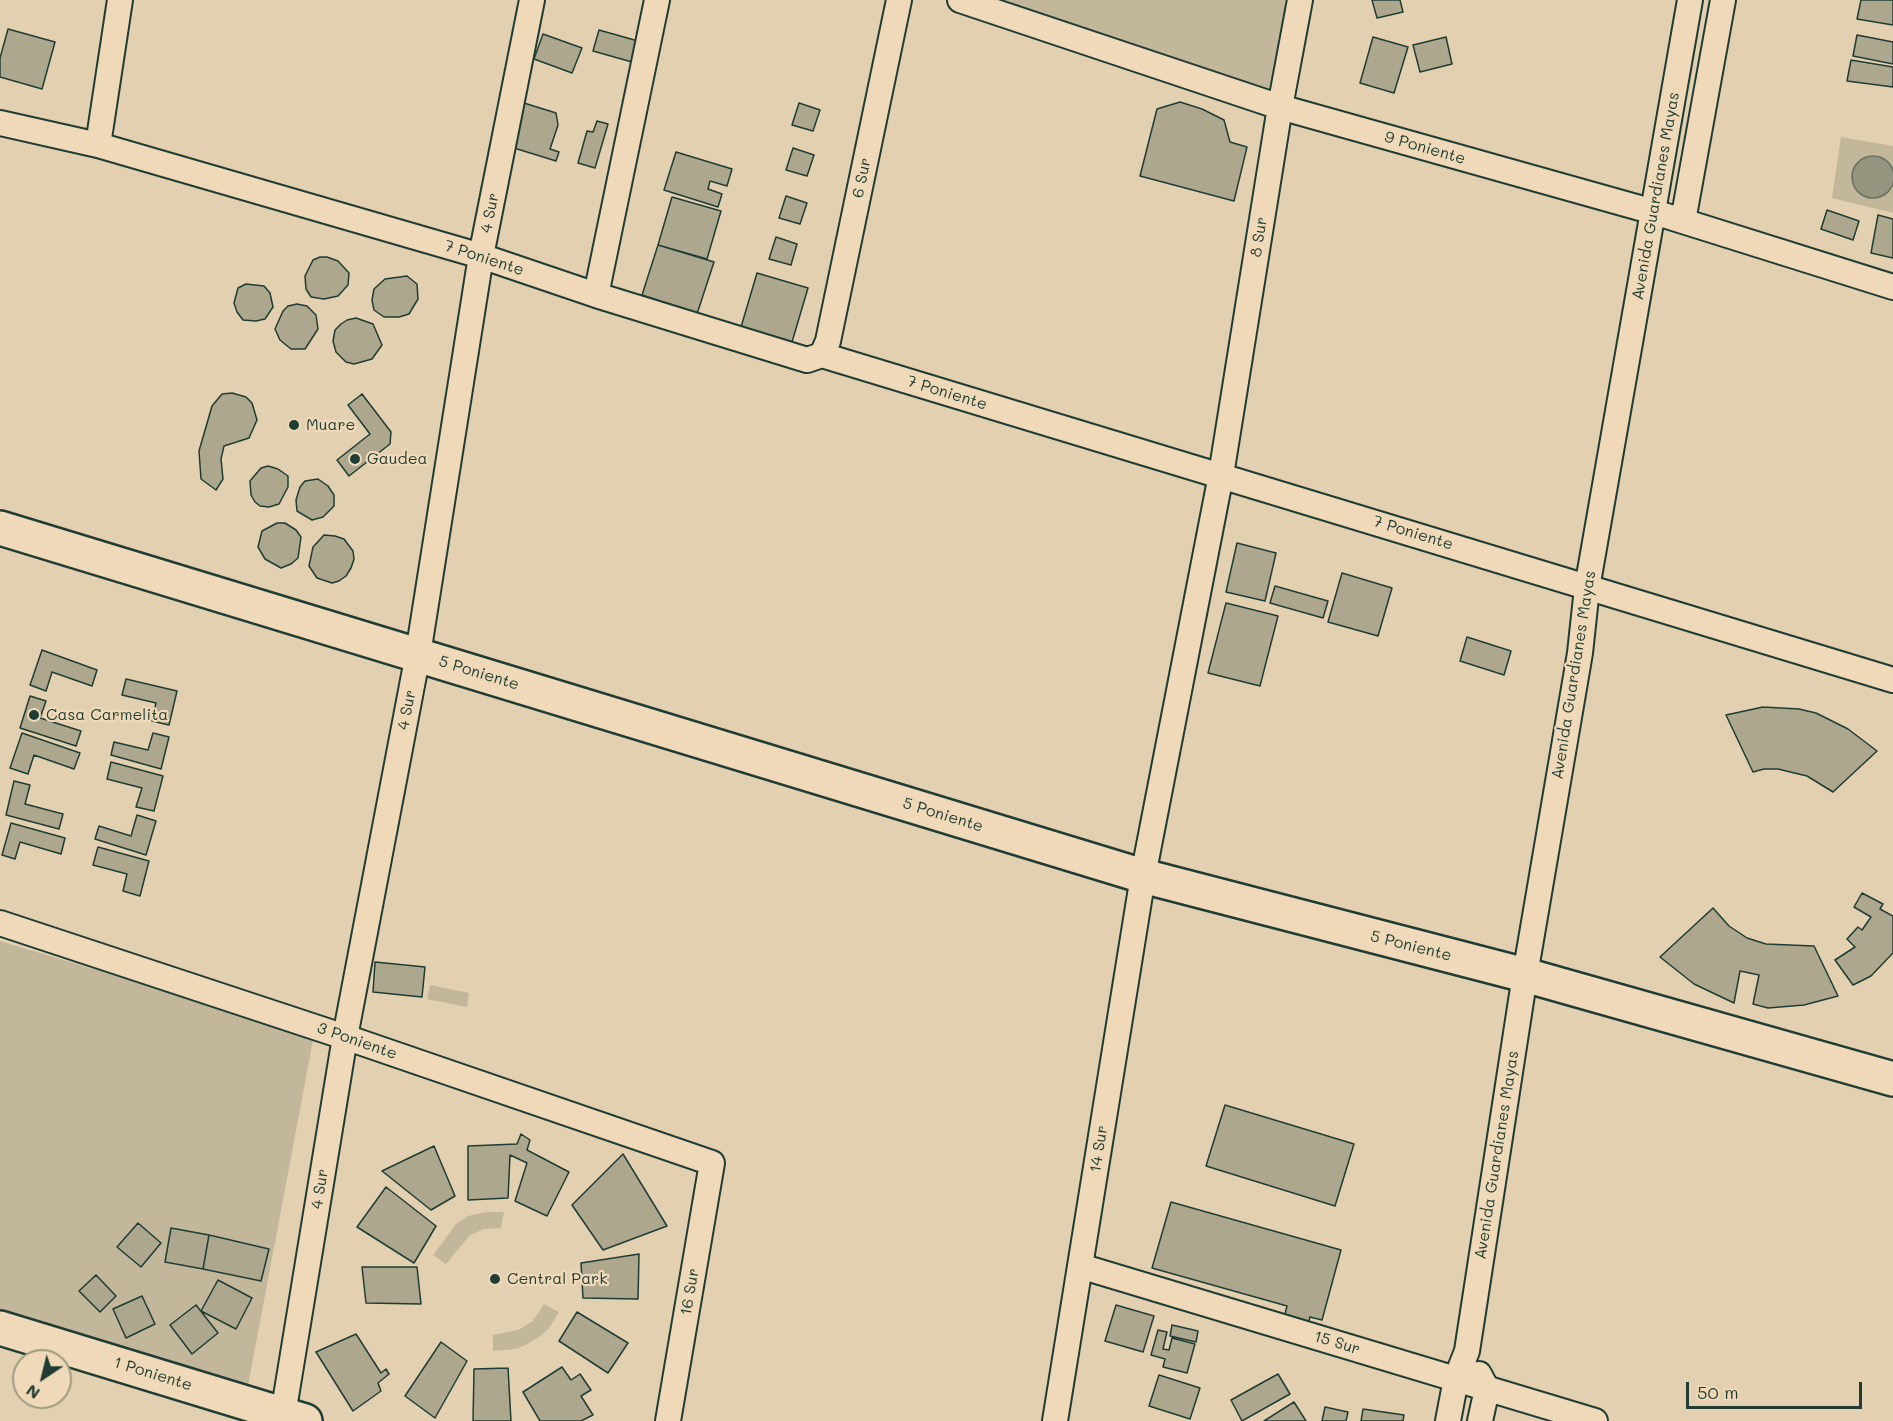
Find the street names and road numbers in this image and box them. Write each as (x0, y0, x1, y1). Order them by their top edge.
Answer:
street label: Avenida Guardianes Mayas (1628, 90, 1684, 302)
street label: 9 Poniente (1382, 127, 1468, 169)
street label: 6 Sur (848, 156, 876, 200)
street label: 4 Sur (477, 191, 503, 235)
street label: 8 Sur (1246, 215, 1272, 259)
street label: 7 Poniente (442, 236, 526, 280)
street label: 7 Poniente (905, 372, 989, 414)
street label: 7 Poniente (1371, 512, 1455, 554)
street label: Avenida Guardianes Mayas (1548, 569, 1600, 781)
street label: 5 Poniente (436, 652, 522, 694)
street label: 4 Sur (394, 688, 420, 732)
street label: 5 Poniente (900, 794, 986, 836)
street label: 5 Poniente (1368, 927, 1454, 965)
street label: 3 Poniente (315, 1018, 399, 1064)
street label: Avenida Guardianes Mayas (1471, 1049, 1523, 1261)
street label: 14 Sur (1086, 1124, 1112, 1174)
street label: 4 Sur (307, 1168, 333, 1210)
street label: 16 Sur (676, 1267, 704, 1317)
street label: 15 Sur (1312, 1327, 1362, 1359)
street label: 1 Poniente (111, 1353, 195, 1395)

